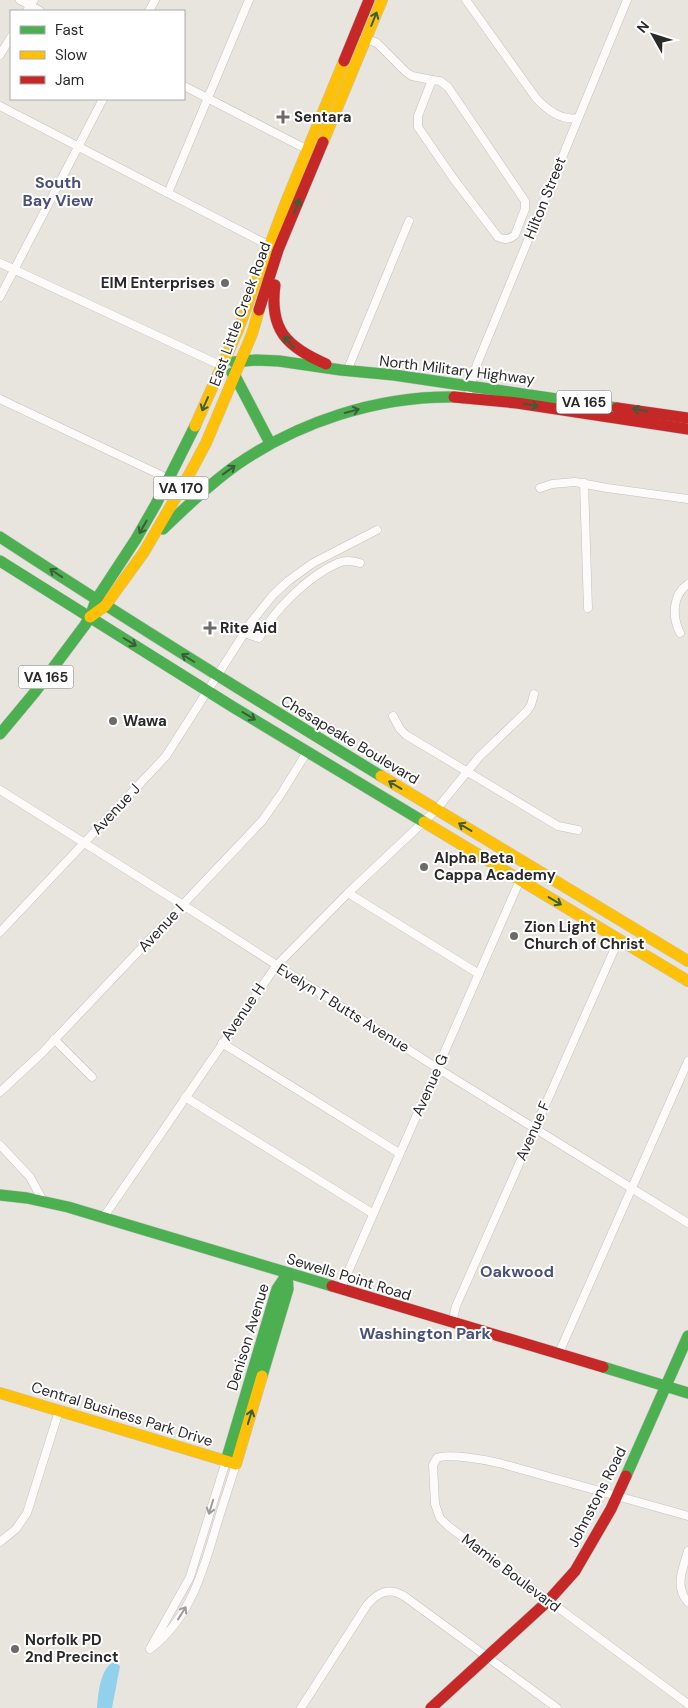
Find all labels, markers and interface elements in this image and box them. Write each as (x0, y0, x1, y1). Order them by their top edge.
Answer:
legend (10, 10, 185, 100)
north arrow (628, 10, 678, 60)
one-way arrow (371, 12, 380, 27)
text: N (633, 17, 653, 36)
text: Fast (55, 20, 84, 40)
text: Slow (55, 45, 88, 65)
text: Jam (55, 70, 84, 90)
place label: Sentara (294, 107, 352, 127)
marker: Sentara (276, 110, 290, 124)
street label: Hilton Street (519, 154, 571, 242)
district label: South Bay View (23, 172, 93, 211)
one-way arrow (293, 198, 302, 214)
street label: East Little Creek Road (205, 239, 275, 389)
place label: EIM Enterprises (101, 273, 215, 293)
marker: EIM Enterprises (219, 277, 231, 289)
one-way arrow (283, 335, 295, 348)
street label: North Military Highway (378, 351, 537, 390)
road number: VA 165 (556, 391, 612, 414)
one-way arrow (200, 396, 209, 411)
one-way arrow (523, 400, 539, 410)
one-way arrow (632, 405, 648, 415)
one-way arrow (344, 406, 360, 415)
one-way arrow (222, 465, 236, 475)
road number: VA 170 (154, 476, 208, 499)
one-way arrow (138, 520, 148, 535)
one-way arrow (49, 568, 63, 578)
place label: Rite Aid (220, 618, 277, 638)
marker: Rite Aid (204, 622, 216, 634)
one-way arrow (123, 638, 137, 648)
one-way arrow (181, 653, 195, 663)
road number: VA 165 (18, 666, 74, 689)
street label: Chesapeake Boulevard (277, 691, 423, 789)
place label: Wawa (123, 711, 167, 731)
one-way arrow (241, 712, 255, 722)
marker: Wawa (107, 715, 119, 727)
street label: Avenue J (87, 779, 145, 839)
one-way arrow (388, 779, 402, 789)
one-way arrow (458, 821, 472, 831)
place label: Alpha Beta Cappa Academy (434, 848, 556, 885)
marker: Alpha Beta Cappa Academy (418, 861, 430, 873)
one-way arrow (548, 896, 562, 906)
street label: Avenue I (134, 900, 188, 956)
place label: Zion Light Church of Christ (524, 917, 645, 954)
marker: Zion Light Church of Christ (508, 930, 520, 942)
street label: Evelyn T Butts Avenue (273, 959, 413, 1057)
street label: Avenue H (216, 979, 270, 1045)
street label: Avenue G (407, 1051, 453, 1119)
street label: Avenue F (511, 1098, 555, 1164)
street label: Sewells Point Road (284, 1249, 414, 1305)
district label: Oakwood (480, 1261, 554, 1282)
street label: Denison Avenue (222, 1281, 274, 1393)
district label: Washington Park (359, 1323, 491, 1344)
street label: Central Business Park Drive (29, 1377, 215, 1451)
one-way arrow (245, 1409, 255, 1425)
street label: Johnstons Road (563, 1443, 631, 1551)
one-way arrow (206, 1499, 216, 1515)
street label: Mamie Boulevard (458, 1529, 564, 1617)
one-way arrow (178, 1606, 188, 1620)
place label: Norfolk PD 2nd Precinct (25, 1630, 119, 1667)
marker: Norfolk PD 2nd Precinct (9, 1643, 21, 1655)

